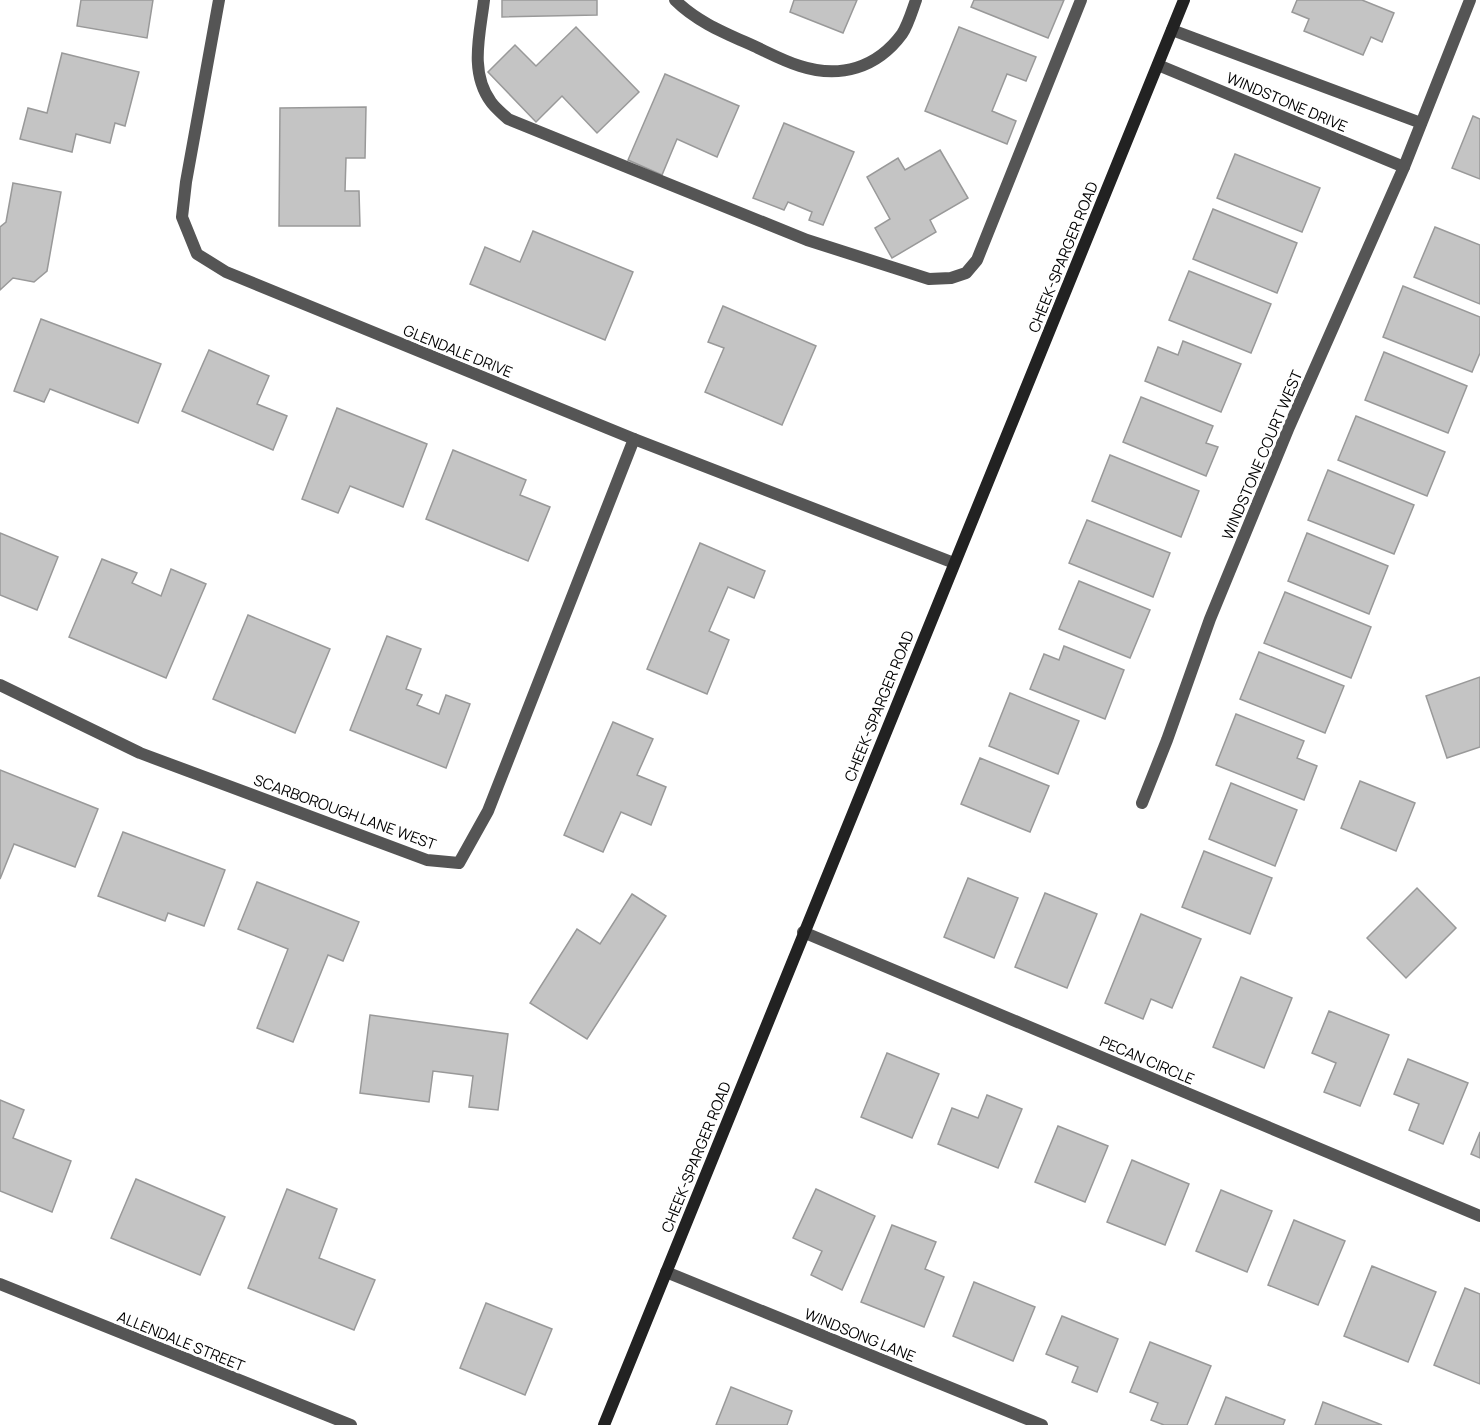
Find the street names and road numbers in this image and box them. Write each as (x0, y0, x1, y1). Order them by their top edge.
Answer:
street label: WINDSTONE DRIVE (1223, 67, 1351, 137)
street label: CHEEK-SPARGER ROAD (1023, 178, 1103, 336)
street label: GLENDALE DRIVE (400, 320, 516, 382)
street label: WINDSTONE COURT WEST (1217, 367, 1307, 543)
street label: CHEEK-SPARGER ROAD (839, 627, 919, 785)
street label: SCARBOROUGH LANE WEST (251, 769, 439, 855)
street label: PECAN CIRCLE (1096, 1031, 1198, 1089)
street label: CHEEK-SPARGER ROAD (656, 1078, 736, 1236)
street label: WINDSONG LANE (801, 1303, 919, 1367)
street label: ALLENDALE STREET (114, 1306, 248, 1376)

